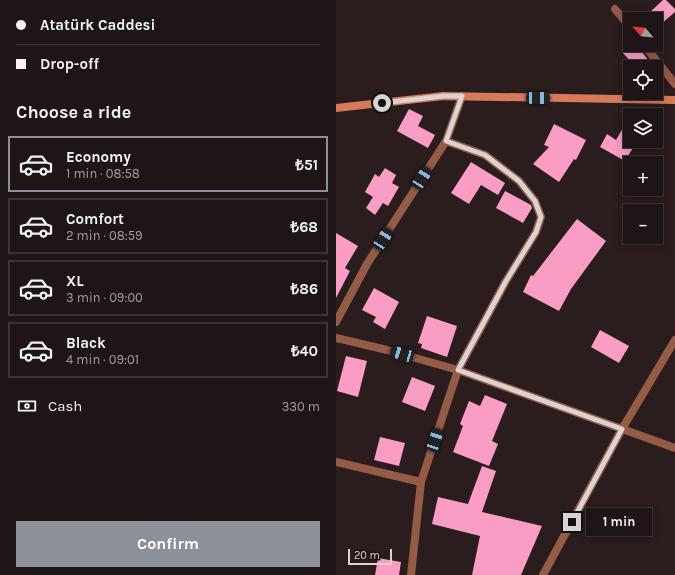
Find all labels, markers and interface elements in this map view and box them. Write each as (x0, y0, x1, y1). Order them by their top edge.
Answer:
north arrow (623, 12, 663, 52)
map controls (623, 12, 663, 244)
text: Atatürk Caddesi (40, 16, 155, 34)
text: Drop-off (40, 55, 99, 73)
button: locate (623, 60, 663, 100)
car (526, 92, 550, 104)
route start (373, 94, 391, 112)
text: Choose a ride (16, 101, 131, 123)
button: layers (623, 108, 663, 148)
icon: car (18, 146, 54, 182)
text: Economy (66, 148, 131, 166)
text: ₺51 (295, 156, 318, 174)
button: + (623, 156, 663, 196)
car (410, 165, 434, 191)
text: 1 min · 08:58 (66, 166, 140, 181)
button: − (623, 204, 663, 244)
icon: car (18, 208, 54, 244)
text: Comfort (66, 210, 124, 228)
text: ₺68 (291, 218, 318, 236)
car (371, 226, 395, 252)
text: 2 min · 08:59 (66, 228, 143, 243)
icon: car (18, 270, 54, 306)
text: XL (66, 272, 84, 290)
text: ₺86 (291, 280, 318, 298)
text: 3 min · 09:00 (66, 290, 143, 305)
icon: car (18, 332, 54, 368)
text: Black (66, 334, 106, 352)
text: ₺40 (291, 342, 318, 360)
car (389, 345, 415, 363)
text: 4 min · 09:01 (66, 352, 139, 367)
icon: cash (16, 395, 38, 417)
text: Cash (48, 397, 82, 415)
text: 330 m (282, 399, 320, 414)
car (426, 427, 444, 453)
callout: 1 min (586, 508, 652, 536)
route end (563, 513, 581, 531)
text: 1 min (603, 514, 635, 529)
button: Confirm (16, 521, 320, 567)
scale bar (348, 547, 392, 566)
text: 20 m (354, 549, 380, 562)

